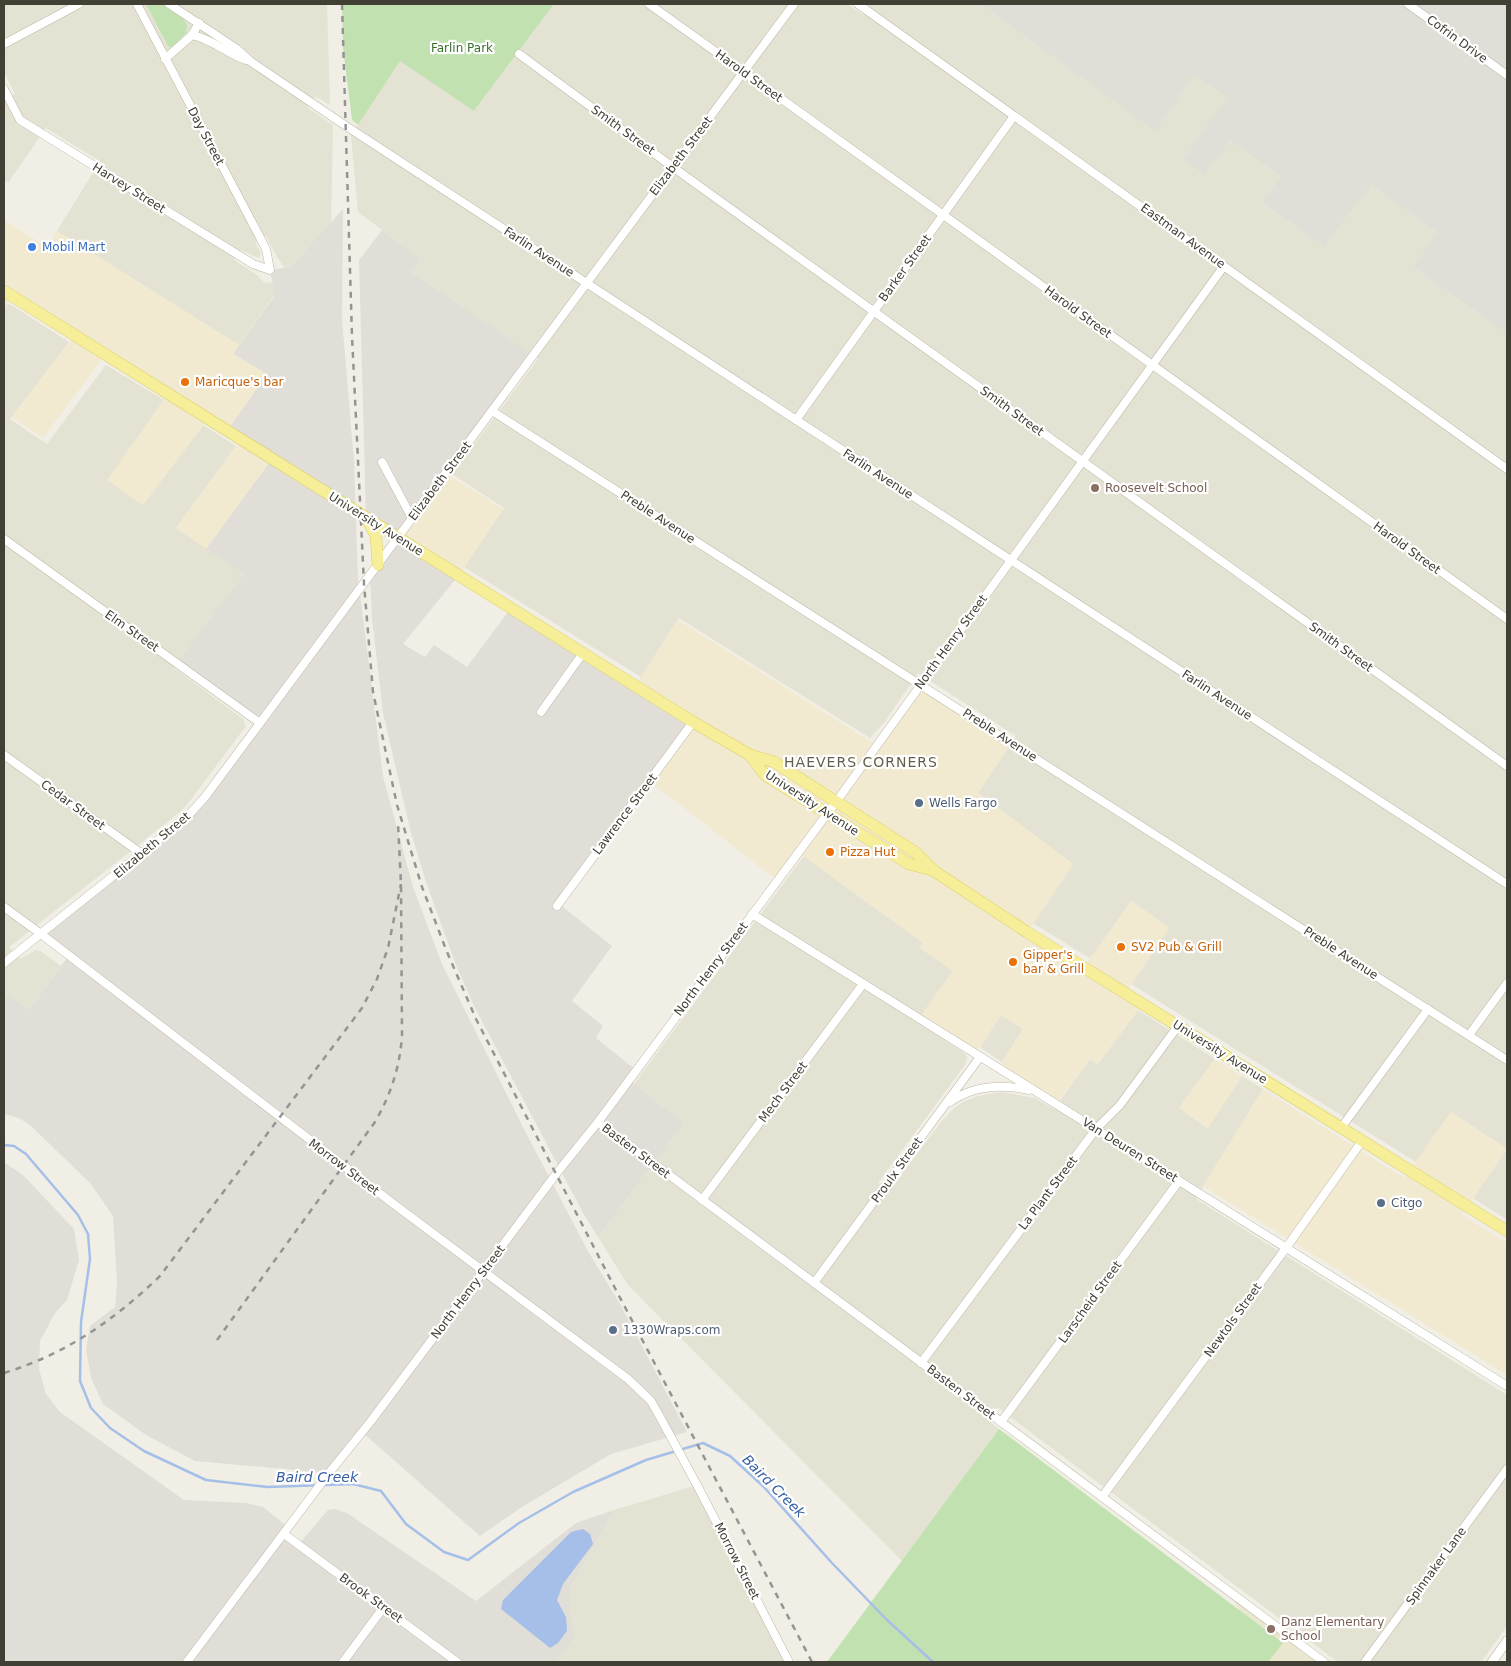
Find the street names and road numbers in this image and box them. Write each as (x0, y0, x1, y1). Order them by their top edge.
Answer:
street label: Cofrin Drive (1424, 12, 1490, 66)
street label: Harold Street (713, 47, 786, 105)
street label: Smith Street (588, 102, 658, 158)
street label: Day Street (185, 104, 227, 168)
street label: Elizabeth Street (647, 113, 715, 198)
street label: Harvey Street (90, 160, 168, 216)
street label: Eastman Avenue (1138, 201, 1228, 271)
street label: Farlin Avenue (501, 224, 577, 280)
street label: Barker Street (876, 231, 934, 304)
street label: Harold Street (1042, 283, 1115, 341)
street label: Smith Street (977, 383, 1047, 439)
street label: Elizabeth Street (406, 438, 474, 523)
street label: Farlin Avenue (840, 446, 916, 502)
street label: Preble Avenue (618, 488, 698, 546)
street label: University Avenue (326, 489, 426, 559)
street label: Harold Street (1371, 519, 1444, 577)
street label: North Henry Street (912, 592, 990, 692)
street label: Elm Street (102, 607, 162, 655)
street label: Smith Street (1306, 619, 1376, 675)
street label: Farlin Avenue (1179, 667, 1255, 723)
street label: Preble Avenue (960, 706, 1040, 764)
street label: University Avenue (763, 767, 861, 839)
street label: Lawrence Street (590, 771, 660, 857)
street label: Cedar Street (38, 777, 108, 833)
street label: Elizabeth Street (111, 809, 193, 881)
street label: North Henry Street (671, 919, 751, 1019)
street label: Preble Avenue (1301, 924, 1381, 982)
street label: University Avenue (1170, 1017, 1270, 1087)
street label: Mech Street (756, 1059, 810, 1125)
street label: Van Deuren Street (1080, 1115, 1181, 1185)
street label: Basten Street (599, 1121, 673, 1181)
street label: Proulx Street (869, 1134, 926, 1205)
street label: Morrow Street (306, 1136, 382, 1198)
street label: La Plant Street (1016, 1153, 1080, 1233)
street label: North Henry Street (428, 1242, 508, 1342)
street label: Larscheid Street (1056, 1258, 1125, 1346)
street label: Newtols Street (1201, 1280, 1265, 1360)
street label: Basten Street (924, 1362, 998, 1422)
street label: Morrow Street (712, 1520, 763, 1602)
street label: Spinnaker Lane (1403, 1524, 1469, 1608)
street label: Brook Street (337, 1570, 406, 1626)

